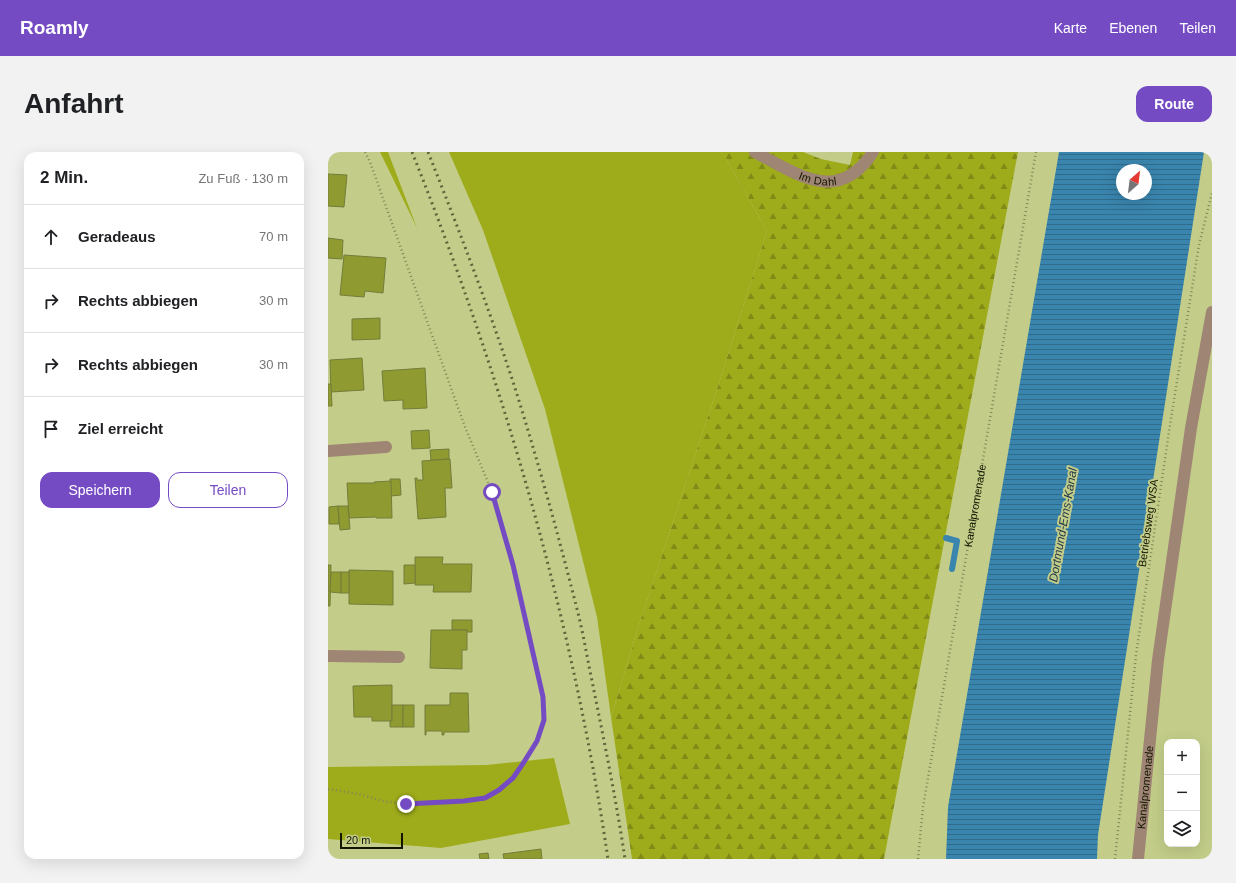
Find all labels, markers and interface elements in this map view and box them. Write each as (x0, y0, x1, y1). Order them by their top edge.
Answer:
text: Roamly (20, 17, 89, 38)
text: Karte (1054, 20, 1087, 36)
text: Ebenen (1109, 20, 1157, 36)
text: Teilen (1179, 20, 1216, 36)
button: Route (1136, 86, 1212, 122)
text: Anfahrt (24, 88, 124, 119)
north arrow (1116, 164, 1152, 200)
text: 2 Min. (40, 168, 88, 187)
street label: Im Dahl (797, 169, 837, 188)
text: Zu Fuß · 130 m (198, 171, 288, 186)
icon: ahead (40, 226, 62, 248)
text: Geradeaus (78, 228, 156, 245)
text: 70 m (259, 229, 288, 244)
icon: right (40, 290, 62, 312)
text: Rechts abbiegen (78, 292, 198, 309)
text: 30 m (259, 293, 288, 308)
icon: right (40, 354, 62, 376)
text: Rechts abbiegen (78, 356, 198, 373)
text: 30 m (259, 357, 288, 372)
icon: arrive (40, 418, 62, 440)
text: Ziel erreicht (78, 420, 163, 437)
street label: Kanalpromenade (962, 463, 988, 548)
water label: Dortmund-Ems-Kanal (1046, 467, 1080, 583)
button: Speichern (40, 472, 160, 508)
button: Teilen (168, 472, 288, 508)
street label: Betriebsweg WSA (1136, 478, 1160, 568)
route start (483, 483, 501, 501)
map controls (1164, 739, 1200, 847)
button: + (1164, 739, 1200, 775)
street label: Kanalpromenade (1135, 745, 1155, 830)
button: − (1164, 775, 1200, 811)
route end (397, 795, 415, 813)
button: layers (1164, 811, 1200, 847)
scale bar (340, 831, 403, 850)
text: 20 m (346, 834, 370, 846)

